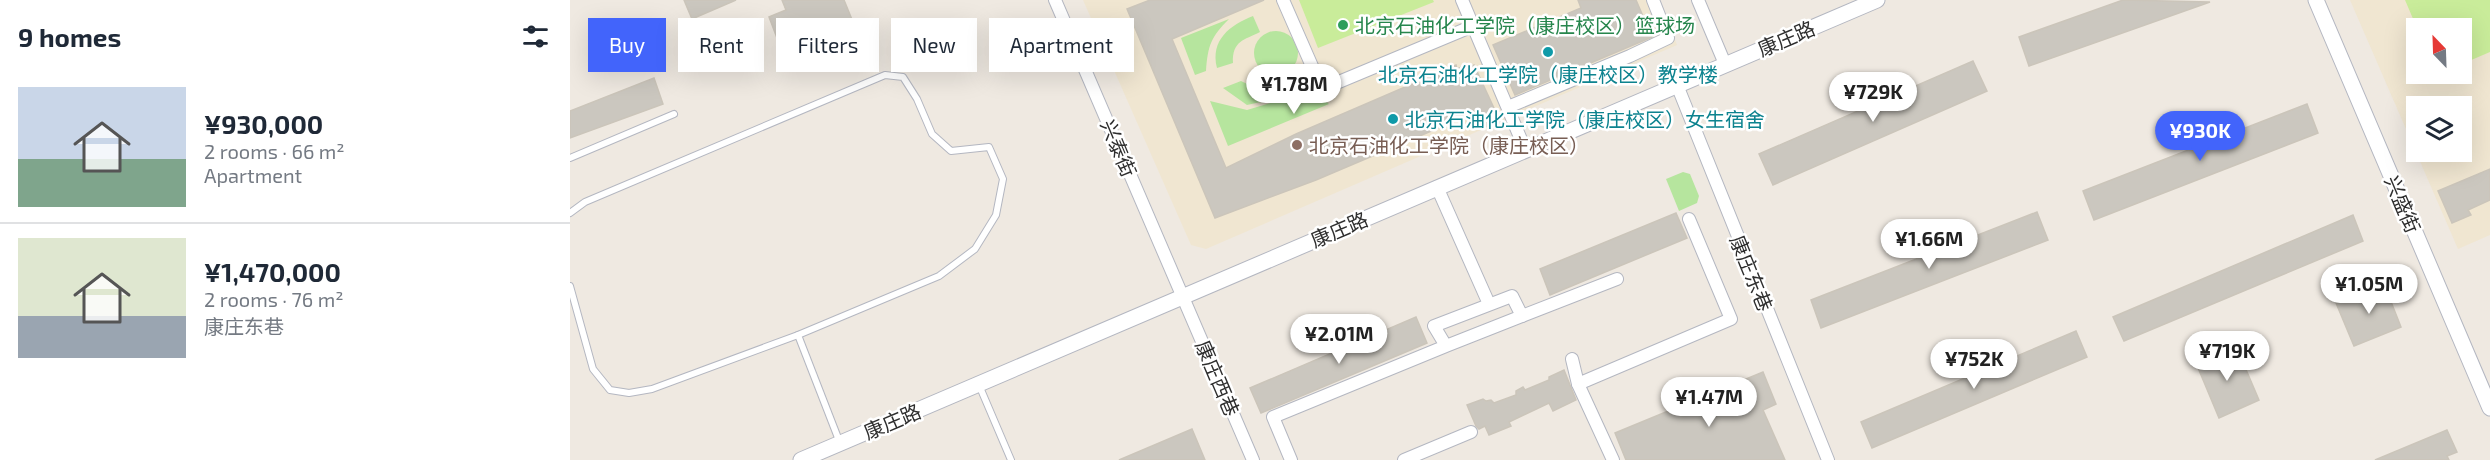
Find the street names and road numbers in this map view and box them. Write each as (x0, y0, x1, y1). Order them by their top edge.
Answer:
street label: 康庄路 (1754, 15, 1818, 61)
street label: 兴泰街 (1096, 116, 1142, 180)
street label: 兴盛街 (2380, 172, 2426, 236)
street label: 康庄路 (1307, 206, 1371, 252)
street label: 康庄东巷 (1726, 231, 1778, 315)
street label: 康庄西巷 (1191, 336, 1245, 420)
street label: 康庄路 (860, 398, 924, 444)

